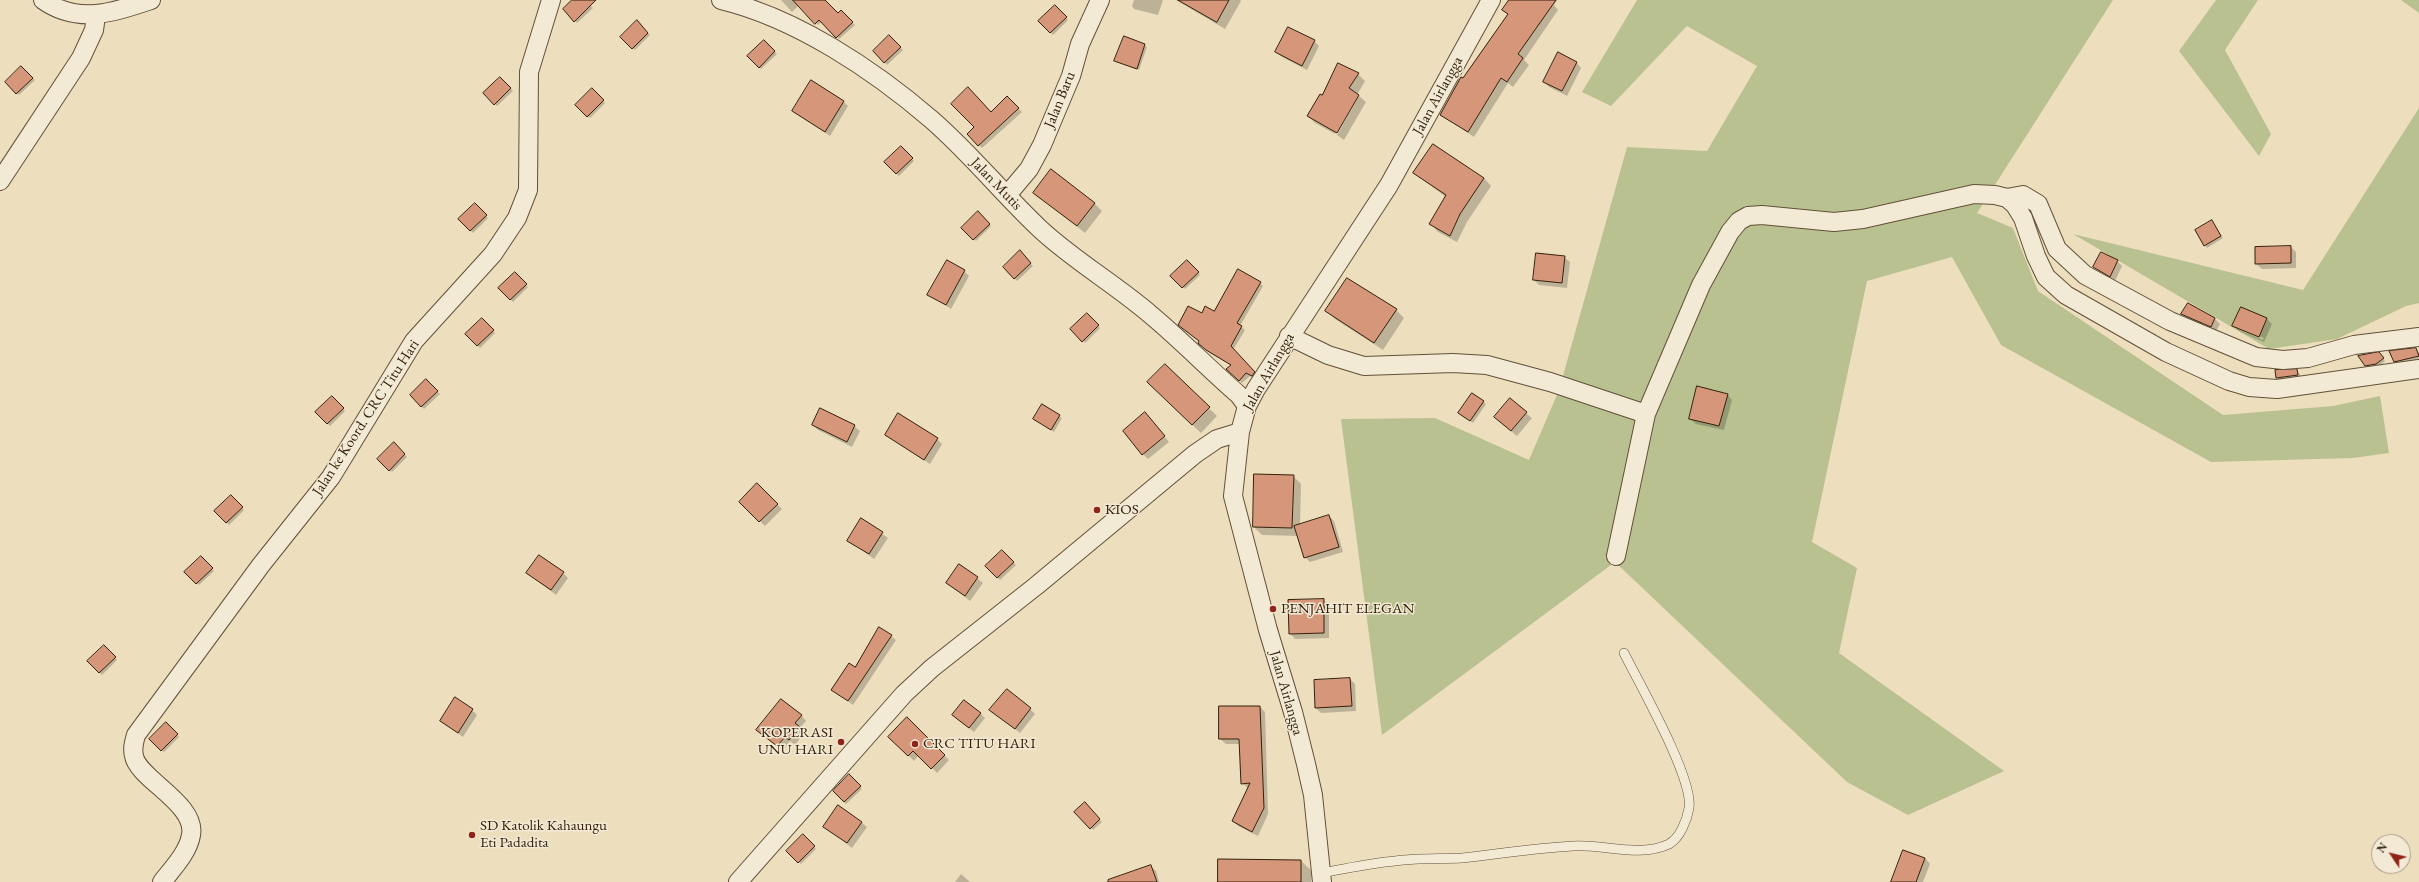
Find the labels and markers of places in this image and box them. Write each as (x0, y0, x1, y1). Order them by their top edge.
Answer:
place label: KIOS (1105, 501, 1139, 519)
marker: KIOS (1092, 505, 1102, 515)
place label: PENJAHIT ELEGAN (1281, 600, 1414, 618)
marker: PENJAHIT ELEGAN (1268, 604, 1278, 614)
place label: KOPERASI UNU HARI (758, 724, 833, 759)
place label: CRC TITU HARI (923, 735, 1036, 753)
marker: KOPERASI UNU HARI (836, 737, 846, 747)
marker: CRC TITU HARI (910, 739, 920, 749)
place label: SD Katolik Kahaungu Eti Padadita (480, 817, 607, 852)
marker: SD Katolik Kahaungu Eti Padadita (467, 830, 477, 840)

